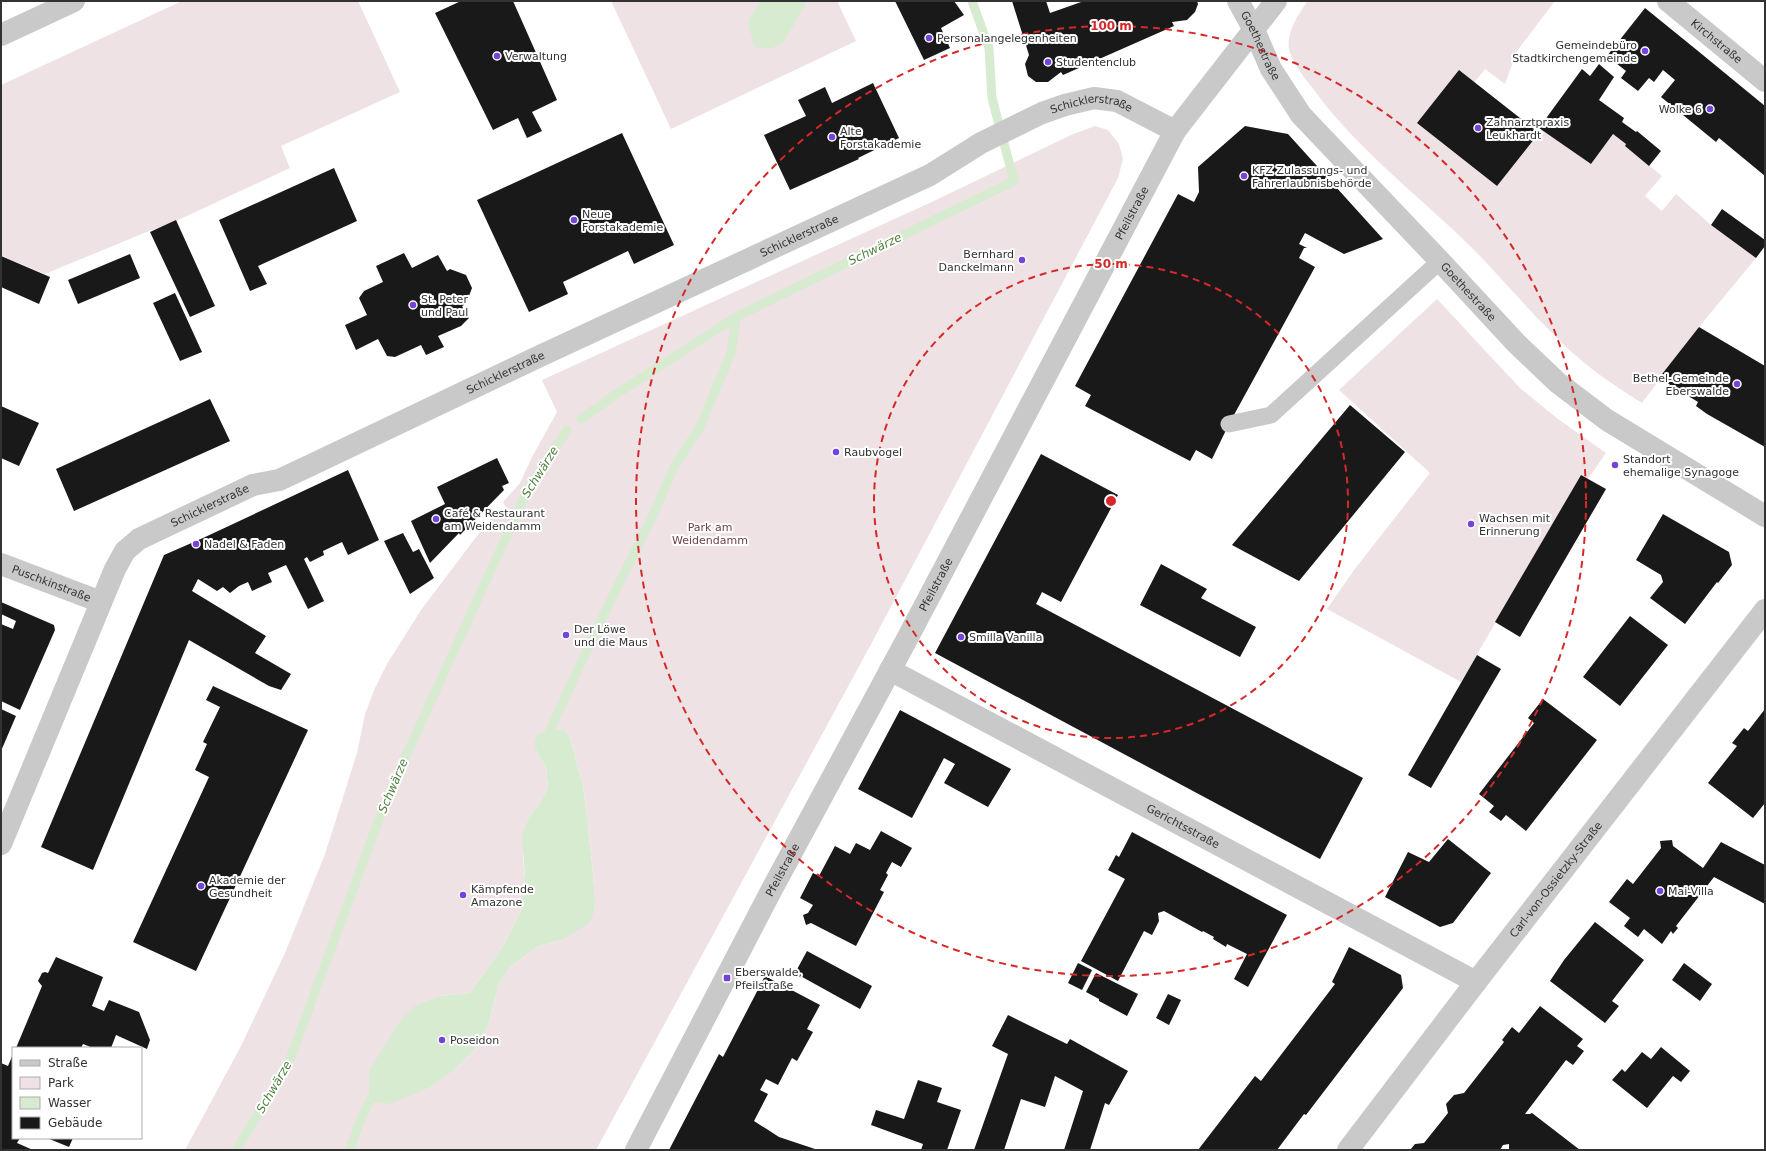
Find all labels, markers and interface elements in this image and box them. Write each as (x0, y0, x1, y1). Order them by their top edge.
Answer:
street label: Goethestraße (1238, 9, 1283, 83)
street label: Kirchstraße (1688, 16, 1745, 66)
text: 100 m (1090, 19, 1132, 33)
place label: Personalangelegenheiten (937, 32, 1077, 45)
marker: Personalangelegenheiten (924, 33, 934, 43)
place label: Gemeindebüro Stadtkirchengemeinde (1512, 39, 1637, 65)
marker: Gemeindebüro Stadtkirchengemeinde (1640, 46, 1650, 56)
place label: Verwaltung (505, 50, 567, 63)
marker: Verwaltung (492, 51, 502, 61)
place label: Studentenclub (1056, 56, 1136, 69)
marker: Studentenclub (1043, 57, 1053, 67)
street label: Schicklerstraße (1048, 92, 1135, 116)
place label: Wolke 6 (1659, 103, 1702, 116)
marker: Wolke 6 (1705, 104, 1715, 114)
place label: Zahnarztpraxis Leukhardt (1486, 116, 1569, 142)
marker: Zahnarztpraxis Leukhardt (1473, 123, 1483, 133)
place label: Alte Forstakademie (840, 125, 921, 151)
marker: Alte Forstakademie (827, 132, 837, 142)
place label: KFZ Zulassungs- und Fahrerlaubnisbehörde (1252, 164, 1372, 190)
marker: KFZ Zulassungs- und Fahrerlaubnisbehörde (1239, 171, 1249, 181)
street label: Pfeilstraße (1112, 184, 1151, 242)
place label: Neue Forstakademie (582, 208, 663, 234)
street label: Schicklerstraße (758, 212, 841, 260)
marker: Neue Forstakademie (569, 215, 579, 225)
water label: Schwärze (846, 230, 904, 268)
place label: Bernhard Danckelmann (939, 248, 1014, 274)
marker: Bernhard Danckelmann (1017, 255, 1027, 265)
text: 50 m (1094, 257, 1128, 271)
street label: Goethestraße (1438, 260, 1499, 324)
place label: St. Peter und Paul (421, 293, 468, 319)
marker: St. Peter und Paul (408, 300, 418, 310)
street label: Schicklerstraße (464, 348, 547, 397)
place label: Bethel-Gemeinde Eberswalde (1633, 372, 1729, 398)
marker: Bethel-Gemeinde Eberswalde (1732, 379, 1742, 389)
water label: Schwärze (519, 444, 561, 500)
place label: Raubvogel (844, 446, 902, 459)
marker: Raubvogel (831, 447, 841, 457)
place label: Standort ehemalige Synagoge (1623, 453, 1739, 479)
marker: Standort ehemalige Synagoge (1610, 460, 1620, 470)
street label: Schicklerstraße (169, 481, 251, 530)
centre of rings (1104, 494, 1118, 508)
place label: Café & Restaurant am Weidendamm (444, 507, 546, 533)
place label: Wachsen mit Erinnerung (1479, 512, 1551, 538)
marker: Café & Restaurant am Weidendamm (431, 514, 441, 524)
marker: Wachsen mit Erinnerung (1466, 519, 1476, 529)
park label: Park am Weidendamm (672, 521, 748, 547)
place label: Nadel & Faden (204, 538, 284, 551)
marker: Nadel & Faden (191, 539, 201, 549)
street label: Pfeilstraße (916, 555, 955, 613)
street label: Puschkinstraße (10, 562, 93, 604)
place label: Der Löwe und die Maus (574, 623, 648, 649)
marker: Der Löwe und die Maus (561, 630, 571, 640)
place label: Smilla Vanilla (969, 631, 1042, 644)
marker: Smilla Vanilla (956, 632, 966, 642)
water label: Schwärze (375, 757, 411, 815)
street label: Gerichtsstraße (1144, 801, 1222, 851)
street label: Carl-von-Ossietzky-Straße (1507, 819, 1605, 940)
street label: Pfeilstraße (763, 841, 802, 899)
place label: Akademie der Gesundheit (209, 874, 286, 900)
marker: Akademie der Gesundheit (196, 881, 206, 891)
place label: Kämpfende Amazone (471, 883, 534, 909)
place label: Mai-Villa (1668, 885, 1714, 898)
marker: Mai-Villa (1655, 886, 1665, 896)
marker: Kämpfende Amazone (458, 890, 468, 900)
place label: Eberswalde, Pfeilstraße (735, 966, 802, 992)
marker: Eberswalde, Pfeilstraße (722, 973, 732, 983)
place label: Poseidon (450, 1034, 499, 1047)
marker: Poseidon (437, 1035, 447, 1045)
legend (12, 1047, 142, 1139)
text: Straße (48, 1056, 88, 1070)
water label: Schwärze (254, 1059, 294, 1115)
text: Park (48, 1076, 74, 1090)
text: Wasser (48, 1096, 91, 1110)
text: Gebäude (48, 1116, 102, 1130)

